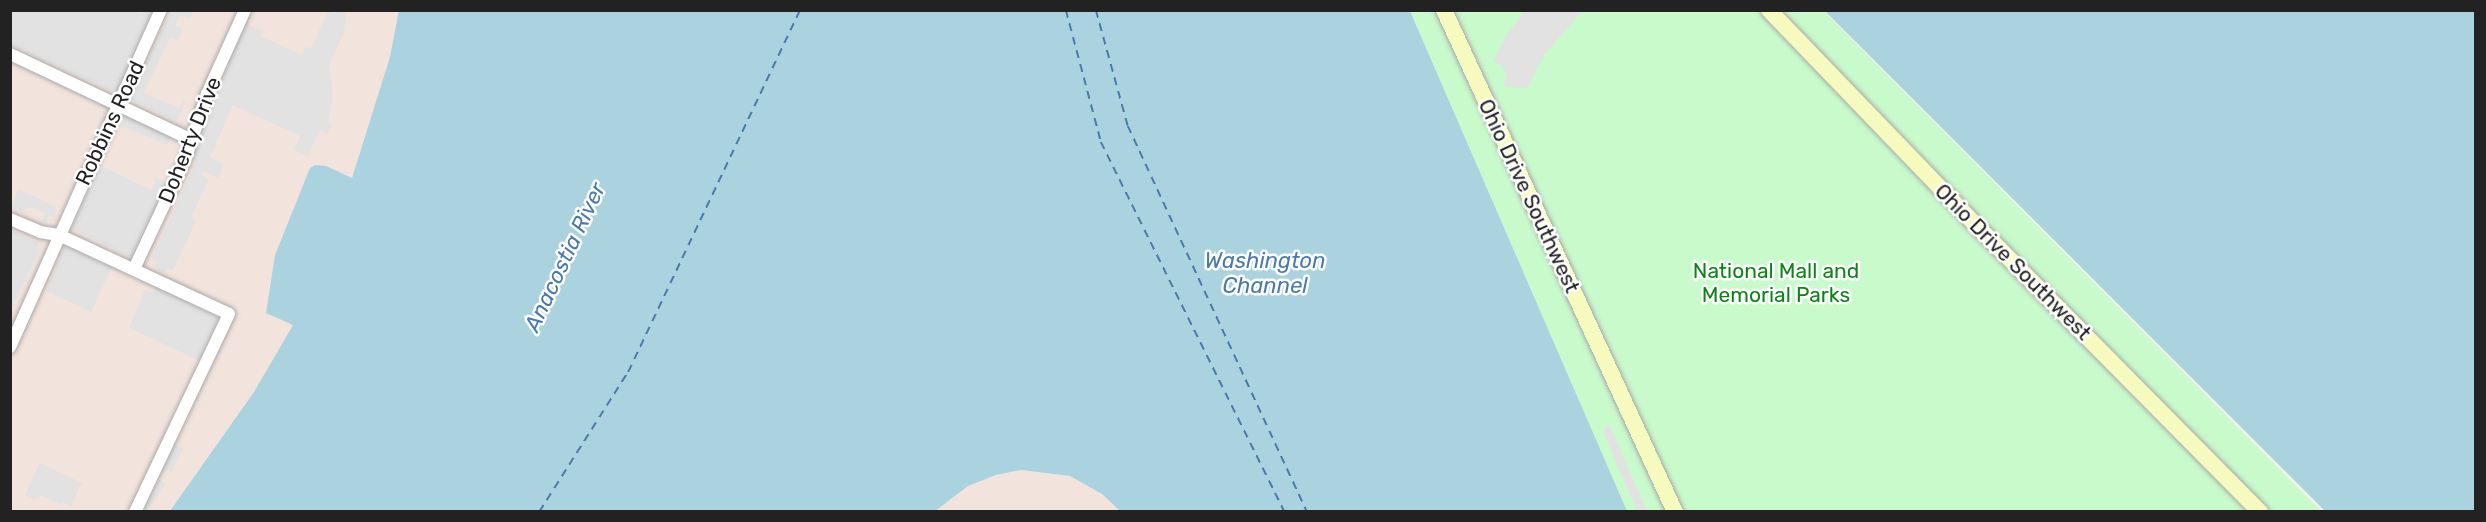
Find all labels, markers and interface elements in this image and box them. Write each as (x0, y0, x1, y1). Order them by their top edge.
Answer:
street label: Robbins Road (70, 57, 150, 189)
street label: Doherty Drive (153, 73, 227, 207)
street label: Ohio Drive Southwest (1473, 95, 1585, 297)
water label: Anacostia River (519, 178, 611, 336)
street label: Ohio Drive Southwest (1930, 179, 2096, 345)
water label: Washington Channel (1204, 247, 1326, 298)
park label: National Mall and Memorial Parks (1693, 258, 1859, 308)

